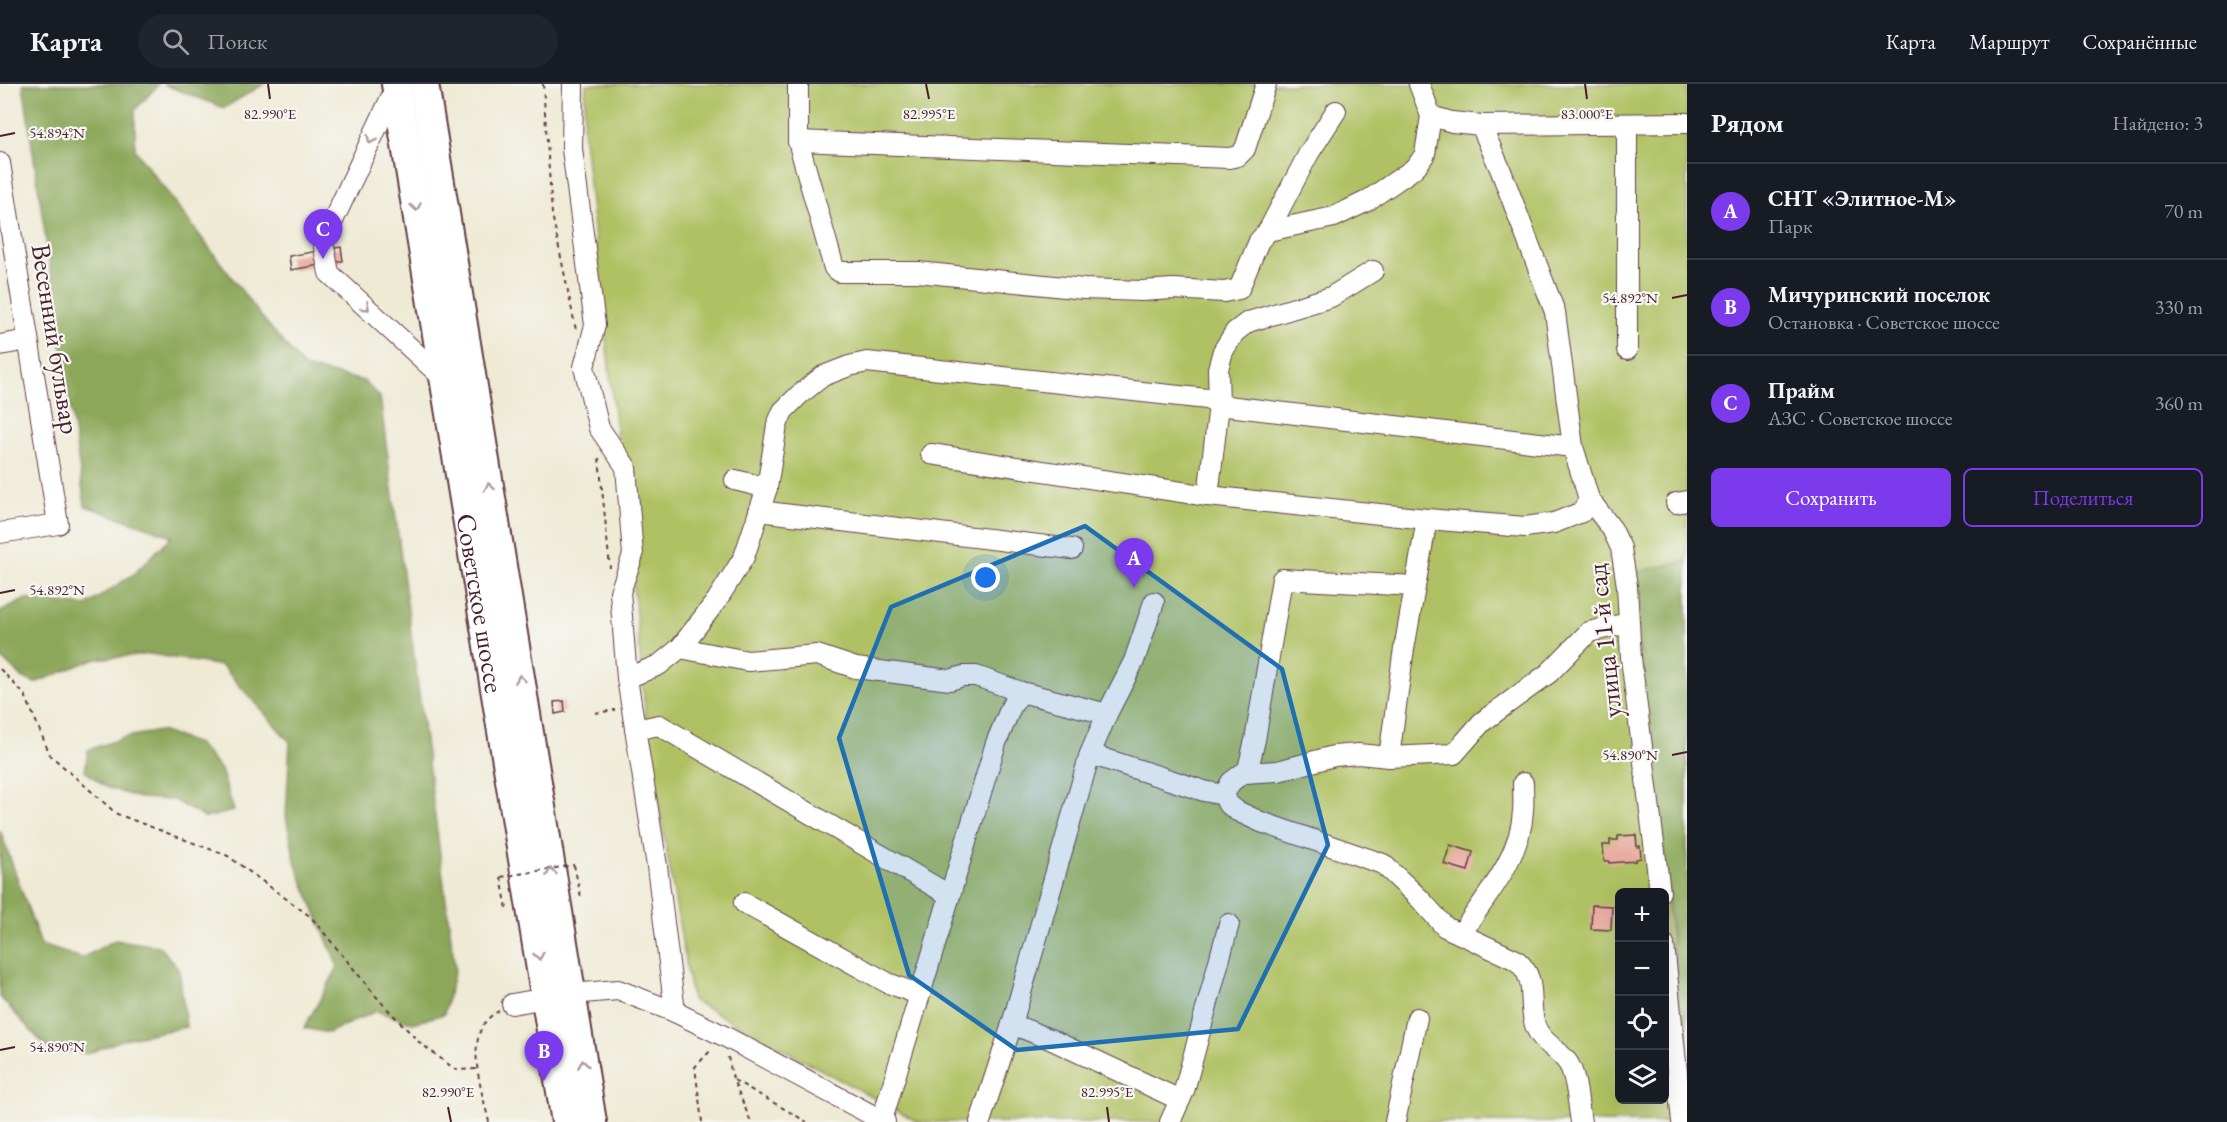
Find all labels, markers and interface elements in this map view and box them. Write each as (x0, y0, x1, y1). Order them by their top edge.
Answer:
search box (138, 14, 558, 68)
text: Карта (30, 23, 102, 59)
icon: search (159, 25, 192, 58)
text: Поиск (207, 27, 267, 56)
text: Карта (1886, 28, 1936, 55)
text: Маршрут (1969, 28, 2050, 55)
text: Сохранённые (2083, 28, 2197, 55)
text: 82.990°E (244, 104, 297, 123)
text: 82.995°E (903, 104, 956, 123)
text: 83.000°E (1561, 104, 1614, 123)
text: Рядом (1711, 106, 1784, 140)
text: Найдено: 3 (2112, 110, 2203, 136)
text: 54.894°N (29, 123, 85, 142)
one-way arrow (367, 133, 379, 144)
text: СНТ «Элитное-М» (1768, 184, 1956, 213)
text: A (1723, 198, 1738, 224)
text: 70 m (2164, 198, 2203, 224)
one-way arrow (409, 202, 421, 211)
pin: C (304, 210, 342, 259)
text: Парк (1768, 213, 1812, 239)
street label: Весенний бульвар (24, 241, 88, 437)
text: Мичуринский поселок (1768, 280, 1990, 309)
text: 54.892°N (1602, 288, 1658, 307)
text: B (1724, 294, 1737, 320)
text: 330 m (2155, 294, 2203, 320)
one-way arrow (360, 300, 370, 311)
text: Остановка · Советское шоссе (1768, 309, 2000, 335)
text: Прайм (1768, 376, 1835, 405)
text: C (1723, 390, 1738, 416)
text: 360 m (2155, 390, 2203, 416)
text: АЗС · Советское шоссе (1768, 405, 1953, 431)
button: Сохранить (1711, 468, 1951, 527)
button: Поделиться (1963, 468, 2203, 527)
one-way arrow (484, 482, 496, 491)
street label: Советское шоссе (449, 511, 513, 695)
pin: A (1114, 538, 1154, 588)
street label: улица 11-й сад (1578, 562, 1630, 720)
your location (971, 563, 1000, 592)
text: 54.892°N (29, 580, 85, 599)
one-way arrow (515, 675, 527, 684)
text: 54.890°N (1602, 745, 1658, 764)
one-way arrow (546, 867, 558, 876)
map controls (1615, 888, 1669, 1104)
button: + (1615, 888, 1669, 942)
button: − (1615, 942, 1669, 996)
one-way arrow (532, 951, 545, 961)
button: locate (1615, 996, 1669, 1050)
pin: B (524, 1032, 564, 1081)
text: 54.890°N (29, 1037, 85, 1056)
button: layers (1615, 1050, 1669, 1104)
one-way arrow (577, 1060, 589, 1069)
text: 82.990°E (422, 1082, 475, 1101)
text: 82.995°E (1081, 1082, 1134, 1101)

